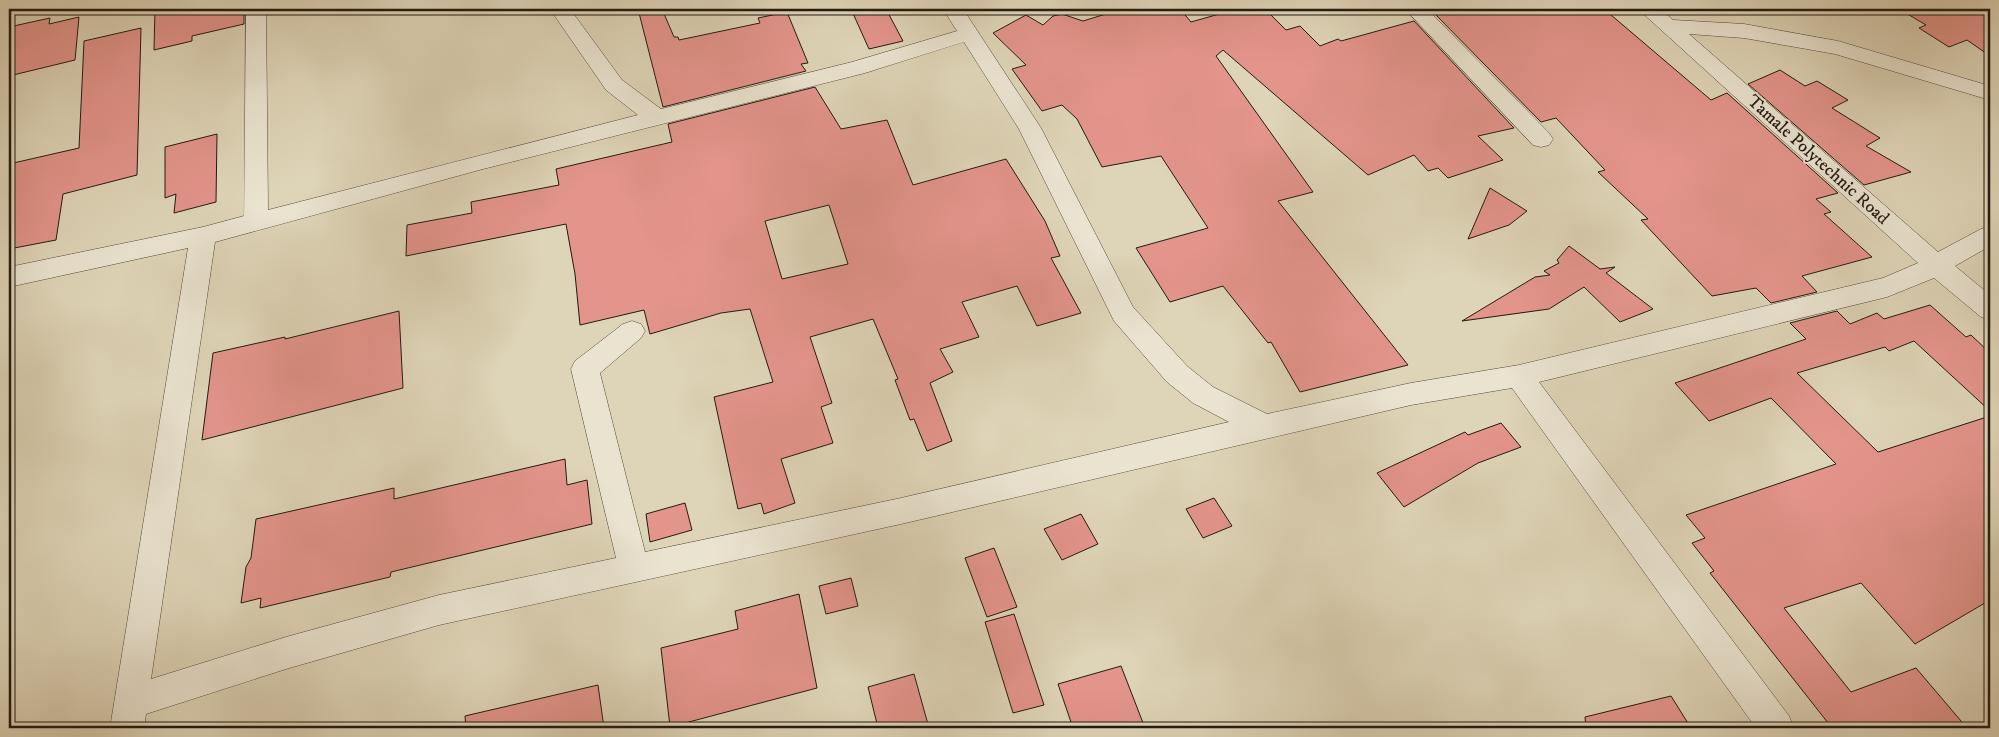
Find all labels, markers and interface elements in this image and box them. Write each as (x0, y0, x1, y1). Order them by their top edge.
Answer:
street label: Tamale Polytechnic Road (1743, 90, 1894, 230)

